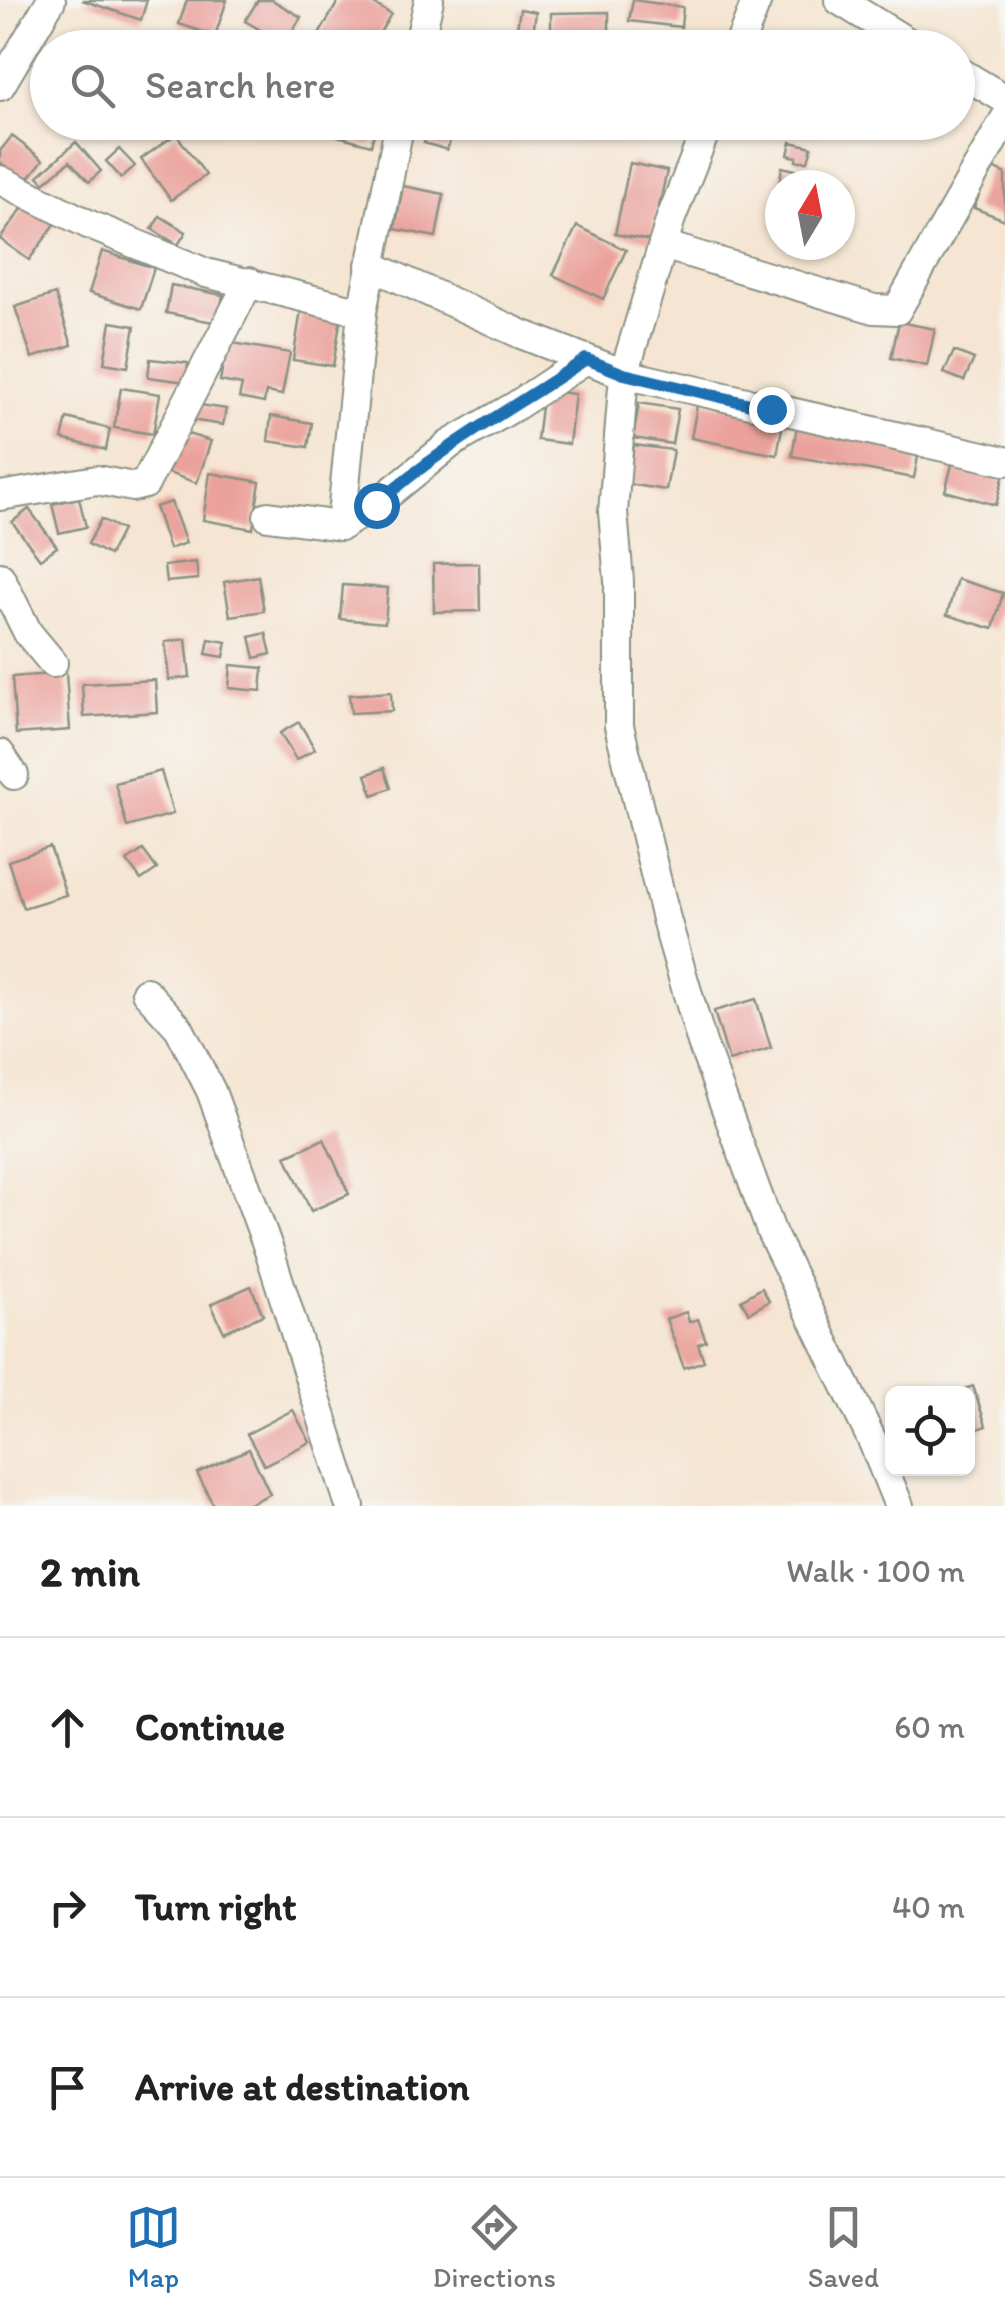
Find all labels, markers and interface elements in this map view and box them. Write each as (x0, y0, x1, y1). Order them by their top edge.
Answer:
search box (30, 30, 975, 140)
icon: search (65, 58, 120, 113)
text: Search here (145, 62, 336, 108)
north arrow (765, 170, 855, 260)
route end (749, 387, 795, 433)
route start (354, 483, 400, 529)
map controls (885, 1386, 975, 1476)
button: locate (885, 1386, 975, 1476)
text: 2 min (40, 1546, 140, 1597)
text: Walk · 100 m (786, 1552, 965, 1590)
icon: ahead (40, 1700, 95, 1755)
text: Continue (135, 1704, 285, 1750)
text: 60 m (894, 1708, 965, 1746)
icon: right (40, 1880, 95, 1935)
text: Turn right (135, 1884, 297, 1930)
text: 40 m (892, 1888, 965, 1926)
icon: arrive (40, 2060, 95, 2115)
text: Arrive at destination (135, 2064, 470, 2110)
tab: Map (126, 2200, 181, 2294)
tab: Directions (433, 2200, 556, 2294)
tab: Saved (808, 2200, 879, 2294)

